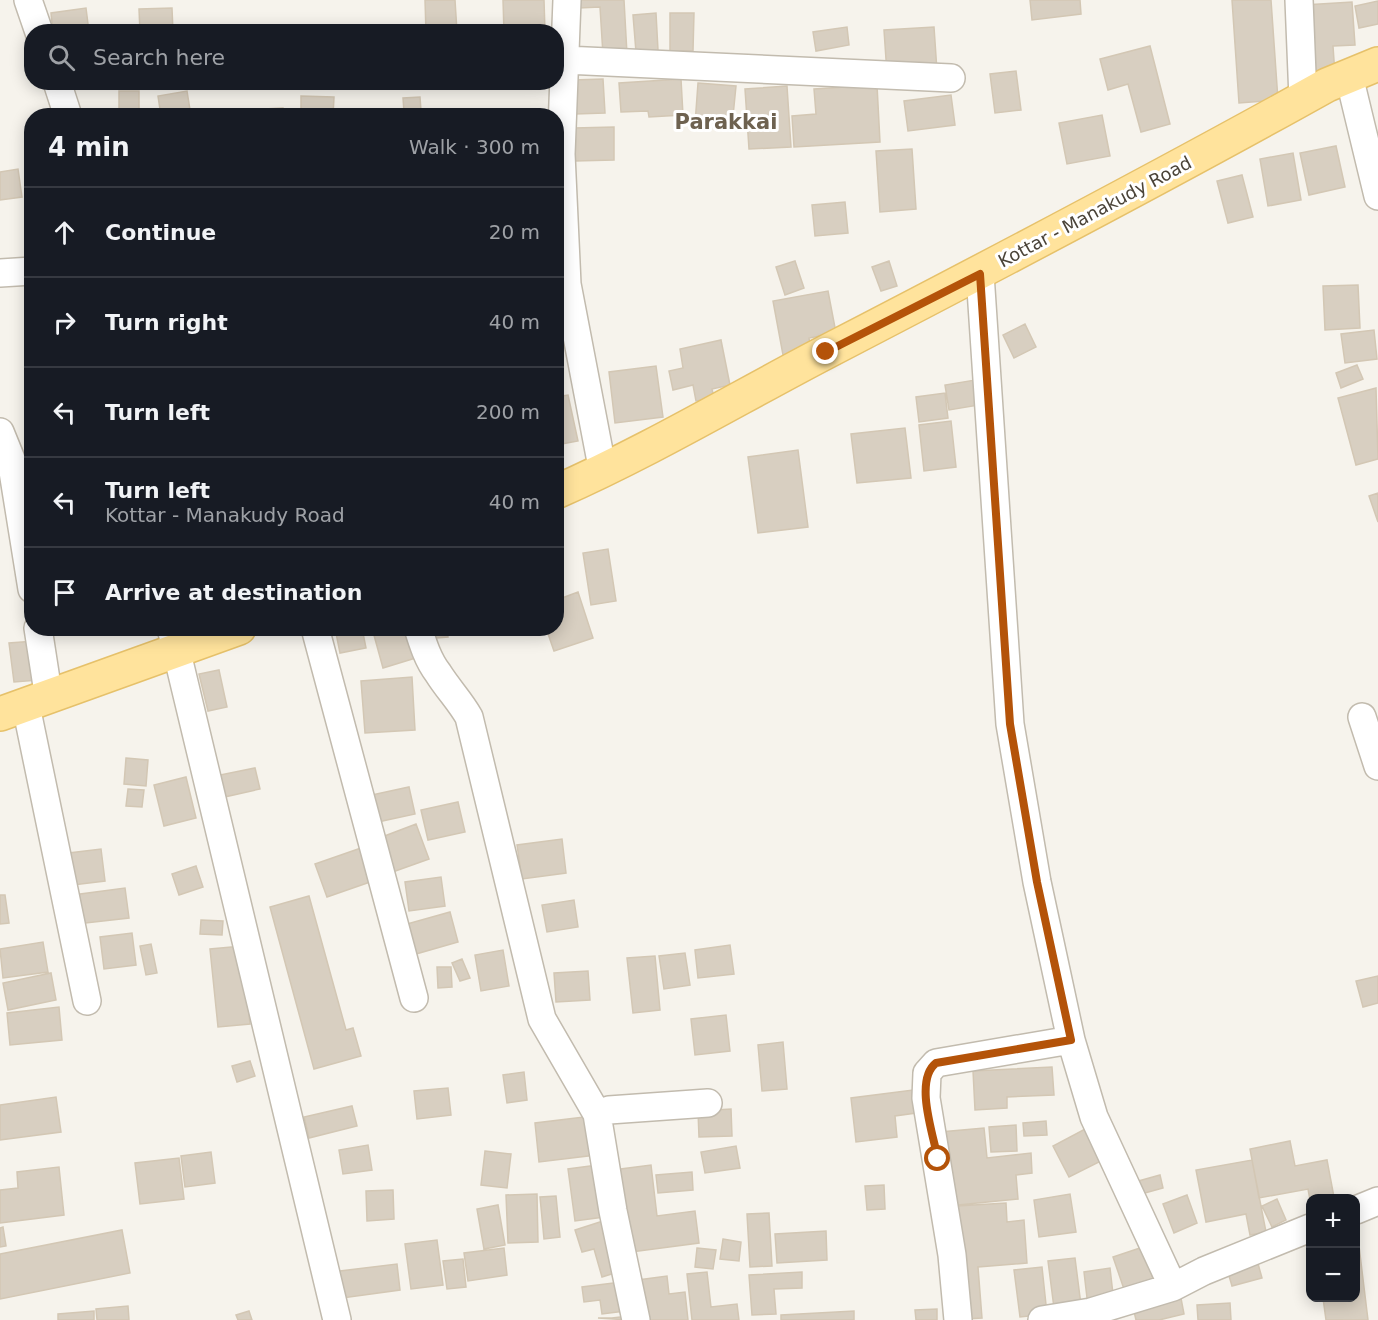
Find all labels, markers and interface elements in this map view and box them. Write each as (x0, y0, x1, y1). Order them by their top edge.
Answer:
search box (24, 24, 564, 90)
icon: search (45, 41, 78, 74)
text: Search here (93, 45, 225, 70)
district label: Parakkai (675, 110, 777, 134)
text: 4 min (48, 132, 130, 162)
text: Walk · 300 m (409, 135, 540, 159)
street label: Kottar - Manakudy Road (995, 152, 1195, 271)
icon: ahead (48, 216, 81, 249)
text: Continue (105, 220, 216, 245)
text: 20 m (489, 220, 540, 244)
icon: right (48, 306, 81, 339)
text: Turn right (105, 310, 228, 335)
text: 40 m (489, 310, 540, 334)
route end (812, 338, 838, 364)
icon: left (48, 396, 81, 429)
text: Turn left (105, 400, 210, 425)
text: 200 m (476, 400, 540, 424)
text: Turn left (105, 478, 210, 503)
icon: left (48, 486, 81, 519)
text: 40 m (489, 490, 540, 514)
text: Kottar - Manakudy Road (105, 503, 345, 527)
icon: arrive (48, 576, 81, 609)
text: Arrive at destination (105, 580, 362, 605)
route start (924, 1145, 950, 1171)
map controls (1306, 1194, 1360, 1302)
button: + (1306, 1194, 1360, 1248)
button: − (1306, 1248, 1360, 1302)

